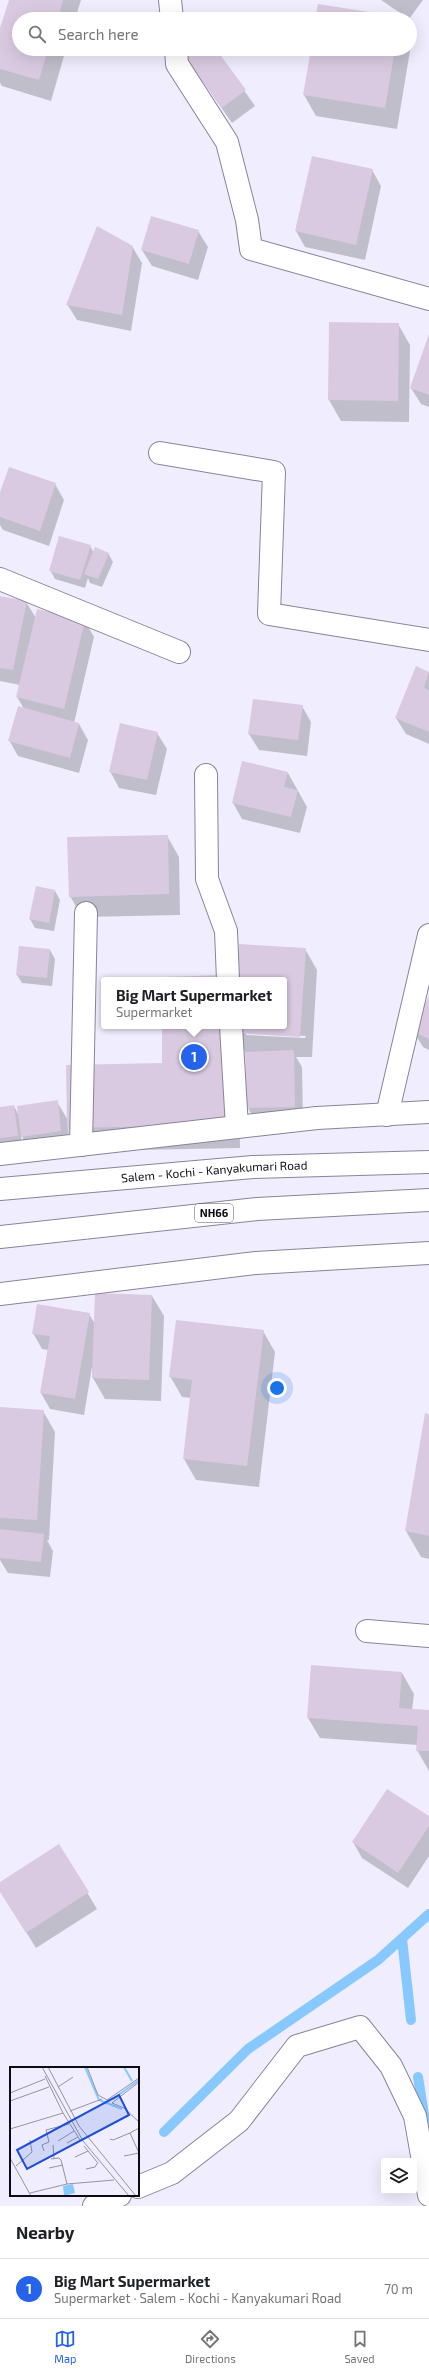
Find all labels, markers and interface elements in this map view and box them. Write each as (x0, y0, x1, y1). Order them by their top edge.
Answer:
search box (12, 12, 417, 56)
icon: search (26, 23, 48, 45)
text: Search here (58, 25, 139, 43)
popup (101, 977, 287, 1029)
text: Big Mart Supermarket (116, 986, 272, 1004)
text: Supermarket (116, 1004, 192, 1020)
pin: 1 (181, 1042, 207, 1072)
street label: Salem - Kochi - Kanyakumari Road (120, 1157, 308, 1184)
road number: NH66 (195, 1204, 233, 1222)
your location (267, 1378, 287, 1398)
inset map (10, 2067, 139, 2196)
map controls (381, 2158, 417, 2194)
button: layers (381, 2158, 417, 2194)
text: Nearby (16, 2222, 74, 2242)
text: Big Mart Supermarket (54, 2272, 210, 2290)
text: 1 (26, 2281, 32, 2297)
text: 70 m (384, 2281, 413, 2297)
text: Supermarket · Salem - Kochi - Kanyakumari Road (54, 2290, 342, 2306)
tab: Map (54, 2328, 76, 2365)
tab: Directions (185, 2328, 236, 2365)
tab: Saved (344, 2328, 375, 2365)

